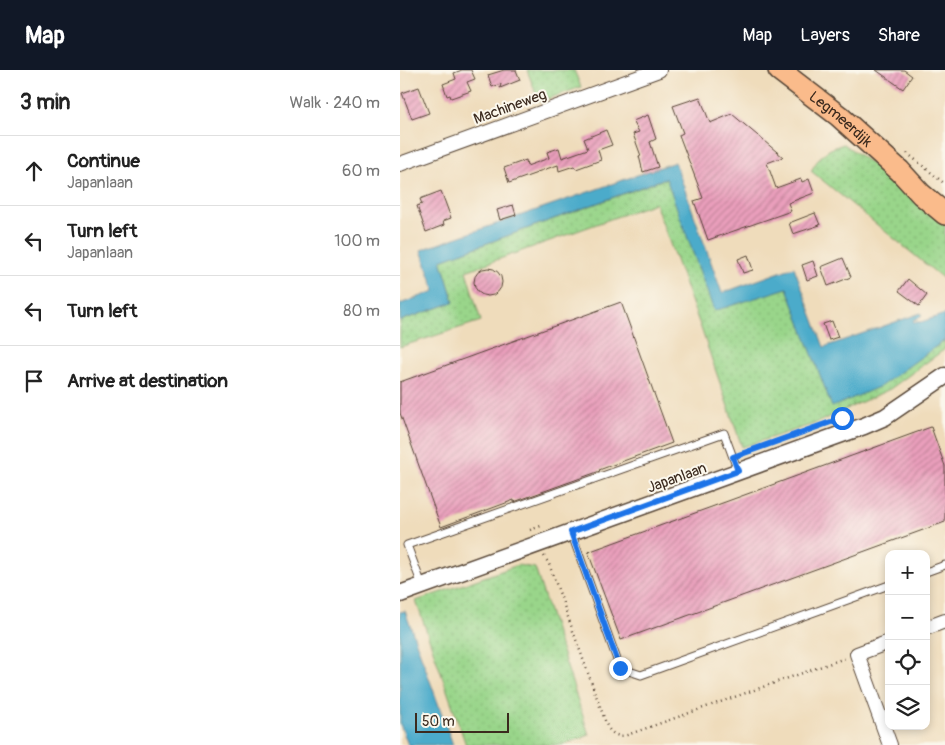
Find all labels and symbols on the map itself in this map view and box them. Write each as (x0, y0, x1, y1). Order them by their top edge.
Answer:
street label: Machineweg (471, 85, 549, 129)
street label: Legmeerdijk (805, 87, 877, 152)
route start (831, 407, 854, 430)
street label: Japanlaan (645, 458, 709, 498)
route end (609, 657, 632, 680)
scale bar (415, 710, 509, 733)

